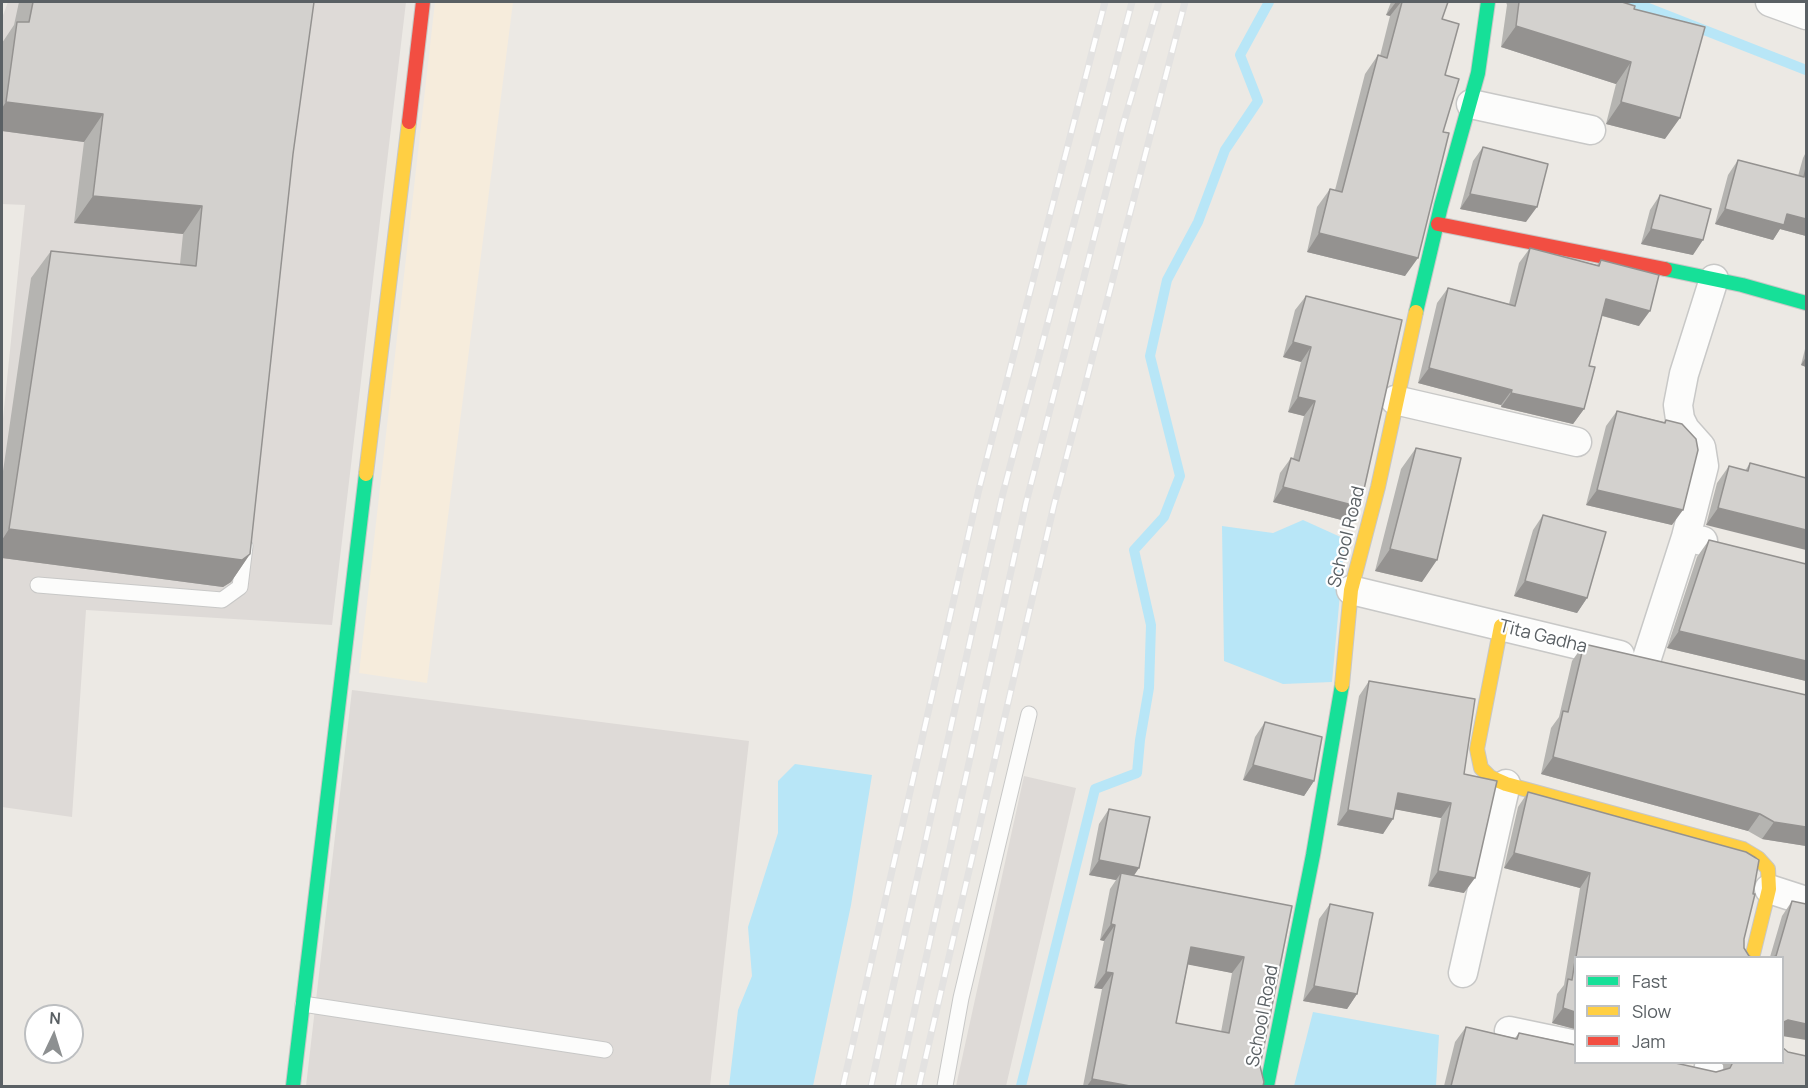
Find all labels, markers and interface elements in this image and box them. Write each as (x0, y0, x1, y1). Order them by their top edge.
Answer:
street label: School Road (1324, 484, 1370, 590)
street label: Tita Gadha (1497, 616, 1589, 658)
legend (1574, 956, 1784, 1064)
street label: School Road (1243, 963, 1283, 1069)
text: Fast (1632, 969, 1667, 993)
text: Slow (1632, 999, 1671, 1023)
north arrow (24, 1004, 84, 1064)
text: N (49, 1007, 62, 1029)
text: Jam (1632, 1029, 1666, 1053)

